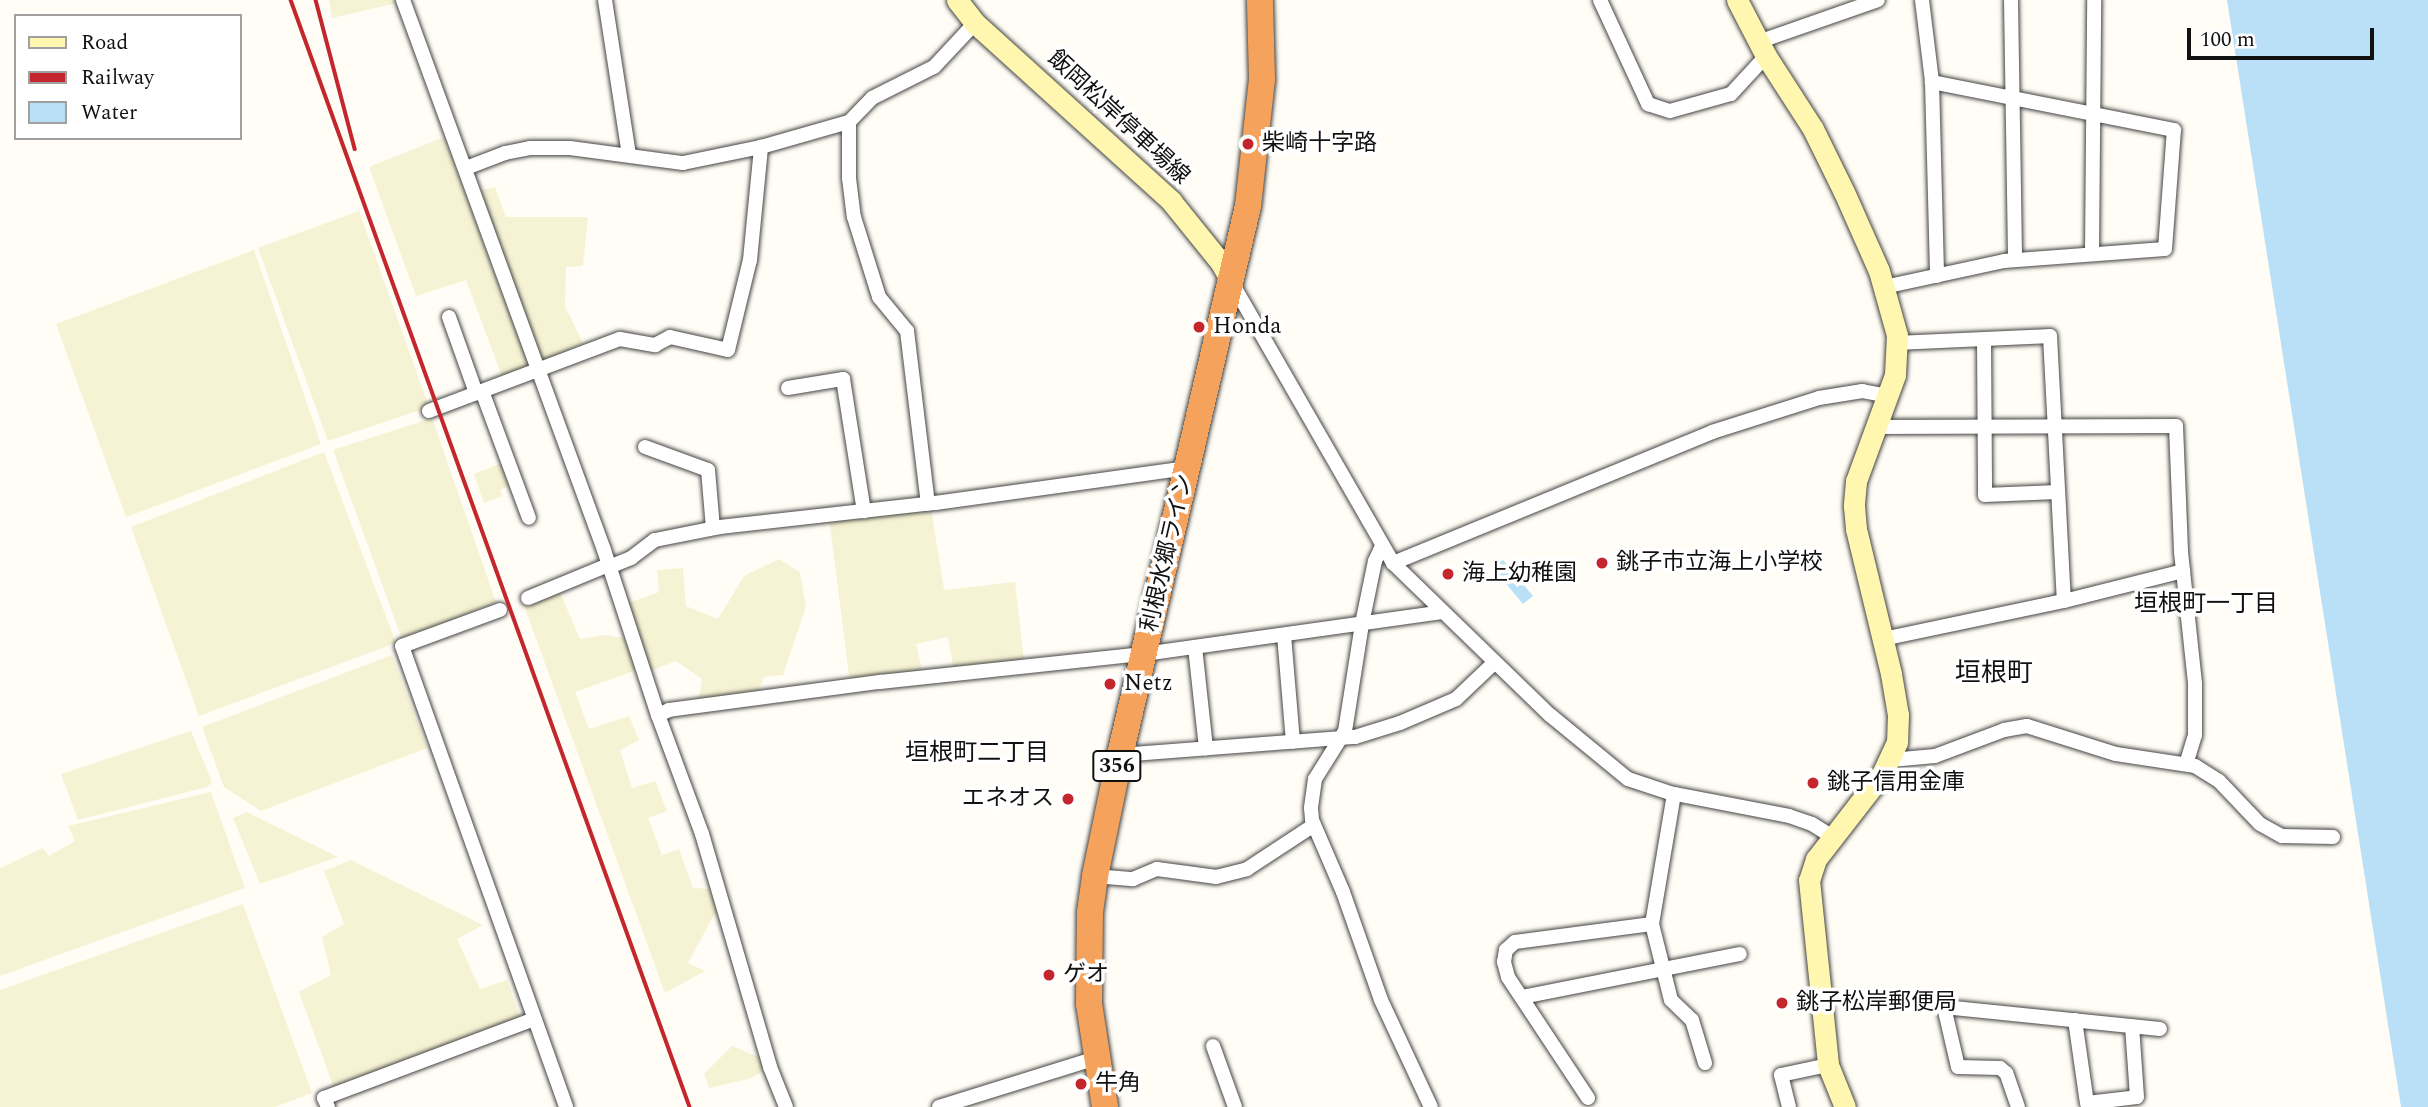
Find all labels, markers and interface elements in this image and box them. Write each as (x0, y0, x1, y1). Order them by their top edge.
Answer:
legend (14, 14, 242, 140)
scale bar (2190, 14, 2377, 58)
text: 100 m (2200, 24, 2255, 56)
text: Road (81, 27, 128, 59)
street label: 飯岡松岸停車場線 (1041, 45, 1195, 191)
text: Railway (81, 62, 154, 94)
text: Water (81, 97, 137, 129)
place label: 柴崎十字路 (1262, 130, 1377, 158)
marker: 柴崎十字路 (1240, 136, 1256, 152)
place label: Honda (1213, 313, 1282, 341)
marker: Honda (1191, 319, 1207, 335)
street label: 利根水郷ライン (1136, 471, 1200, 635)
place label: 銚子市立海上小学校 (1616, 549, 1823, 577)
marker: 銚子市立海上小学校 (1594, 555, 1610, 571)
place label: 海上幼稚園 (1462, 560, 1577, 588)
marker: 海上幼稚園 (1440, 566, 1456, 582)
district label: 垣根町一丁目 (2134, 591, 2278, 619)
district label: 垣根町 (1955, 658, 2033, 690)
place label: Netz (1124, 670, 1173, 698)
marker: Netz (1102, 676, 1118, 692)
district label: 垣根町二丁目 (905, 740, 1049, 768)
road number: 356 (1091, 748, 1143, 784)
place label: 銚子信用金庫 (1827, 769, 1965, 797)
marker: 銚子信用金庫 (1805, 775, 1821, 791)
place label: エネオス (962, 785, 1054, 813)
marker: エネオス (1060, 791, 1076, 807)
place label: ゲオ (1063, 961, 1109, 989)
marker: ゲオ (1041, 967, 1057, 983)
place label: 銚子松岸郵便局 (1796, 989, 1957, 1017)
marker: 銚子松岸郵便局 (1774, 995, 1790, 1011)
place label: 牛角 (1095, 1070, 1141, 1098)
marker: 牛角 (1073, 1076, 1089, 1092)

